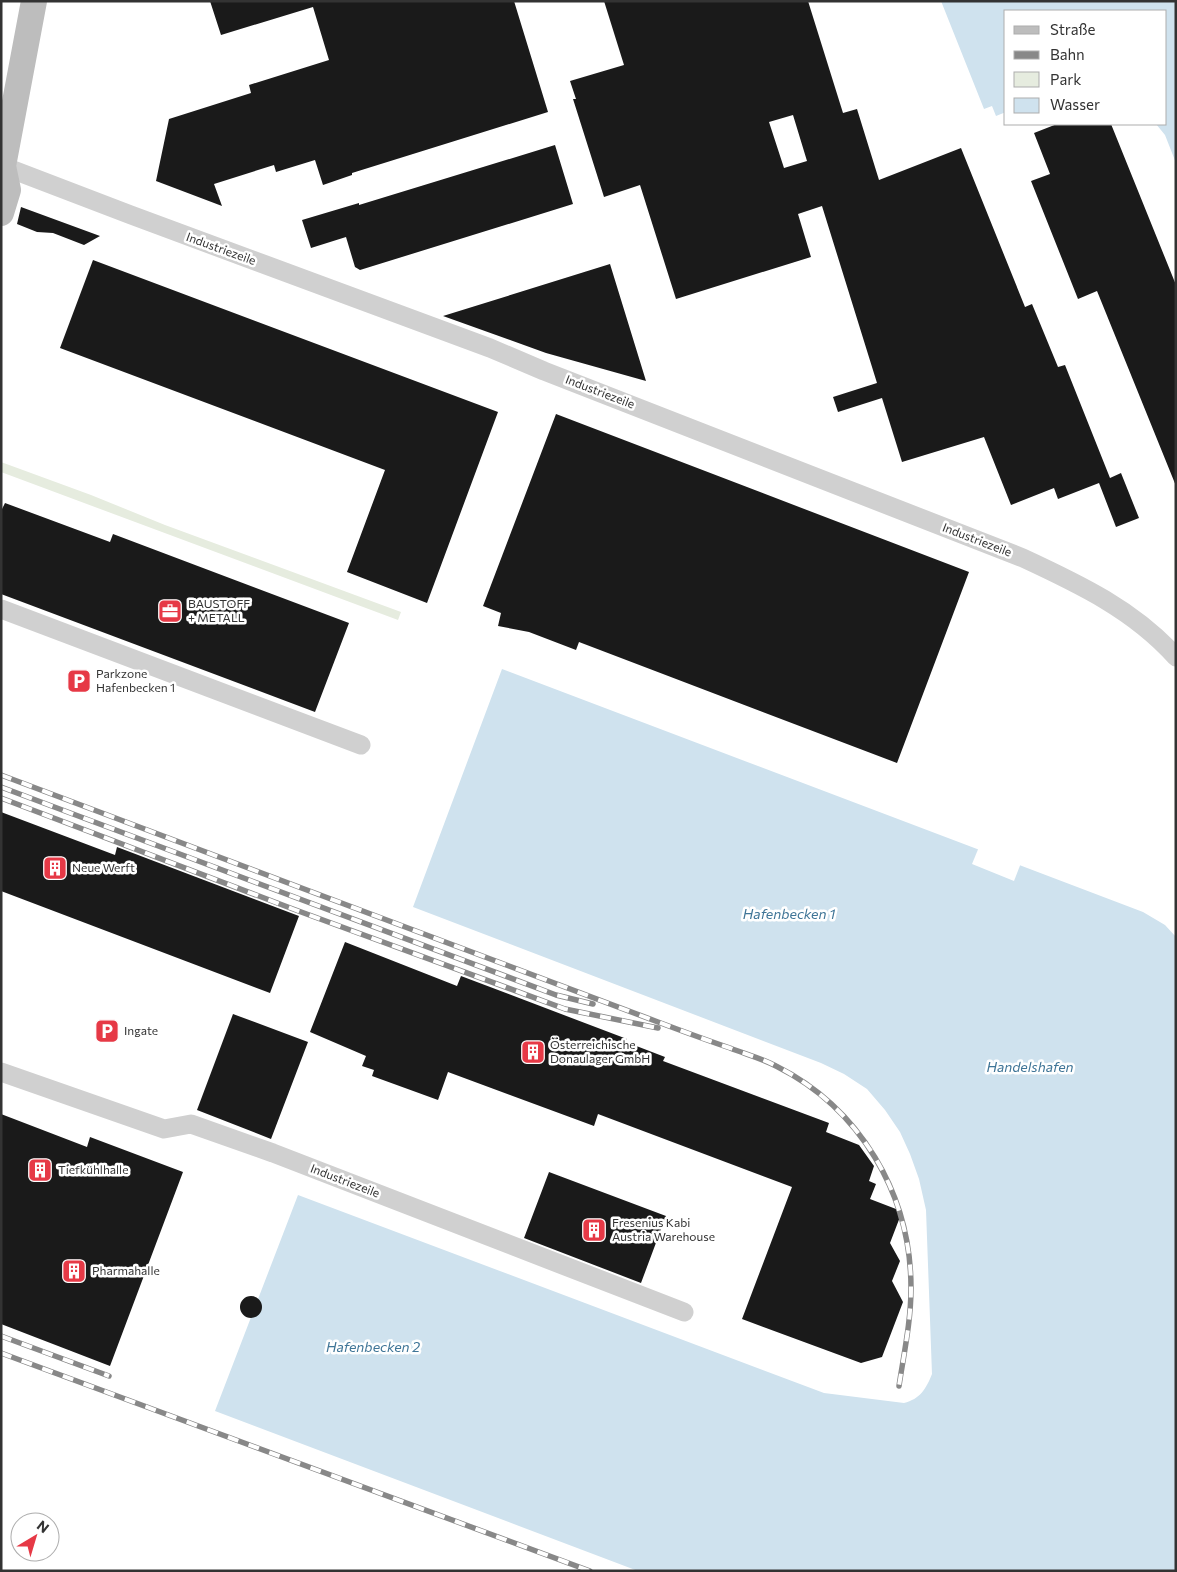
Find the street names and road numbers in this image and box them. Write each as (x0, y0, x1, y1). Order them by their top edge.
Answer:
street label: Industriezeile (185, 229, 258, 267)
street label: Industriezeile (564, 371, 637, 411)
street label: Industriezeile (941, 519, 1014, 559)
street label: Industriezeile (309, 1160, 382, 1200)

